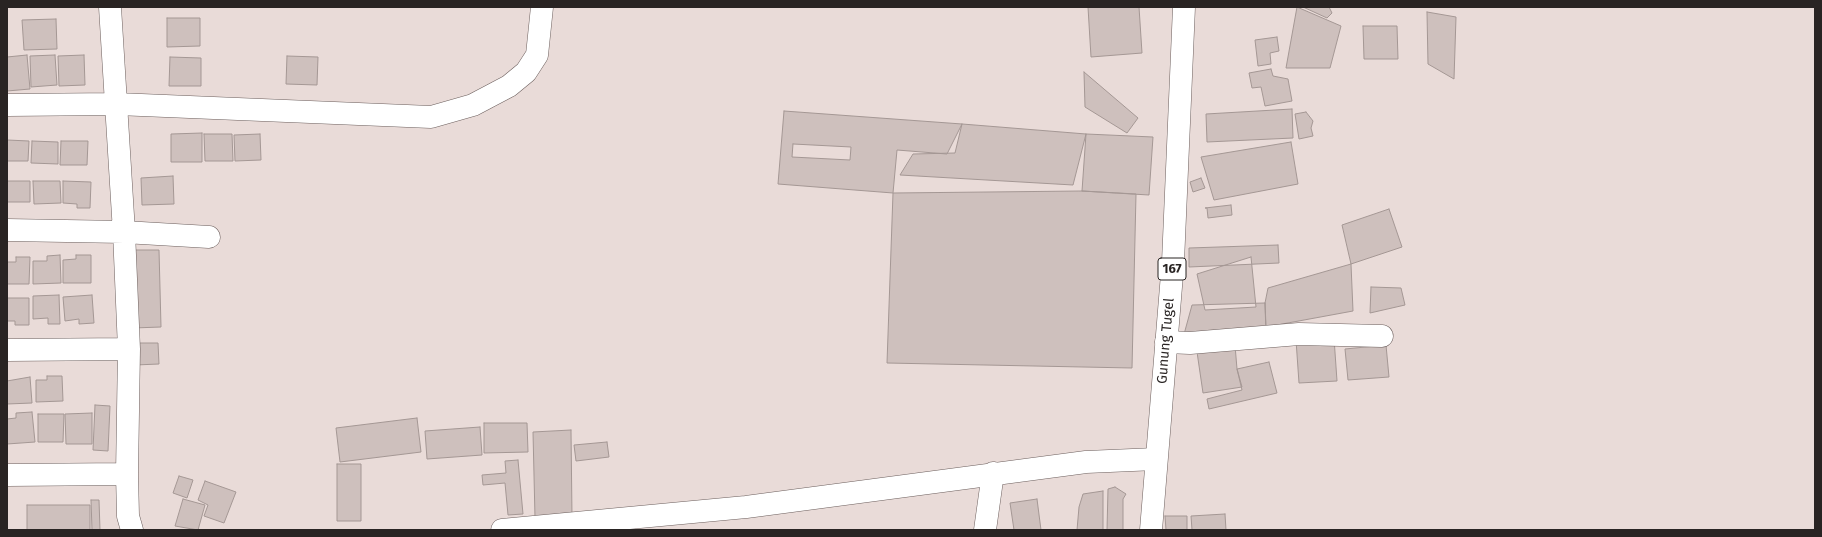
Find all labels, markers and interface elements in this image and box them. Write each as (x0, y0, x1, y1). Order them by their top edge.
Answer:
road number: 167 (1158, 258, 1186, 280)
street label: Gunung Tugel (1154, 297, 1178, 385)

